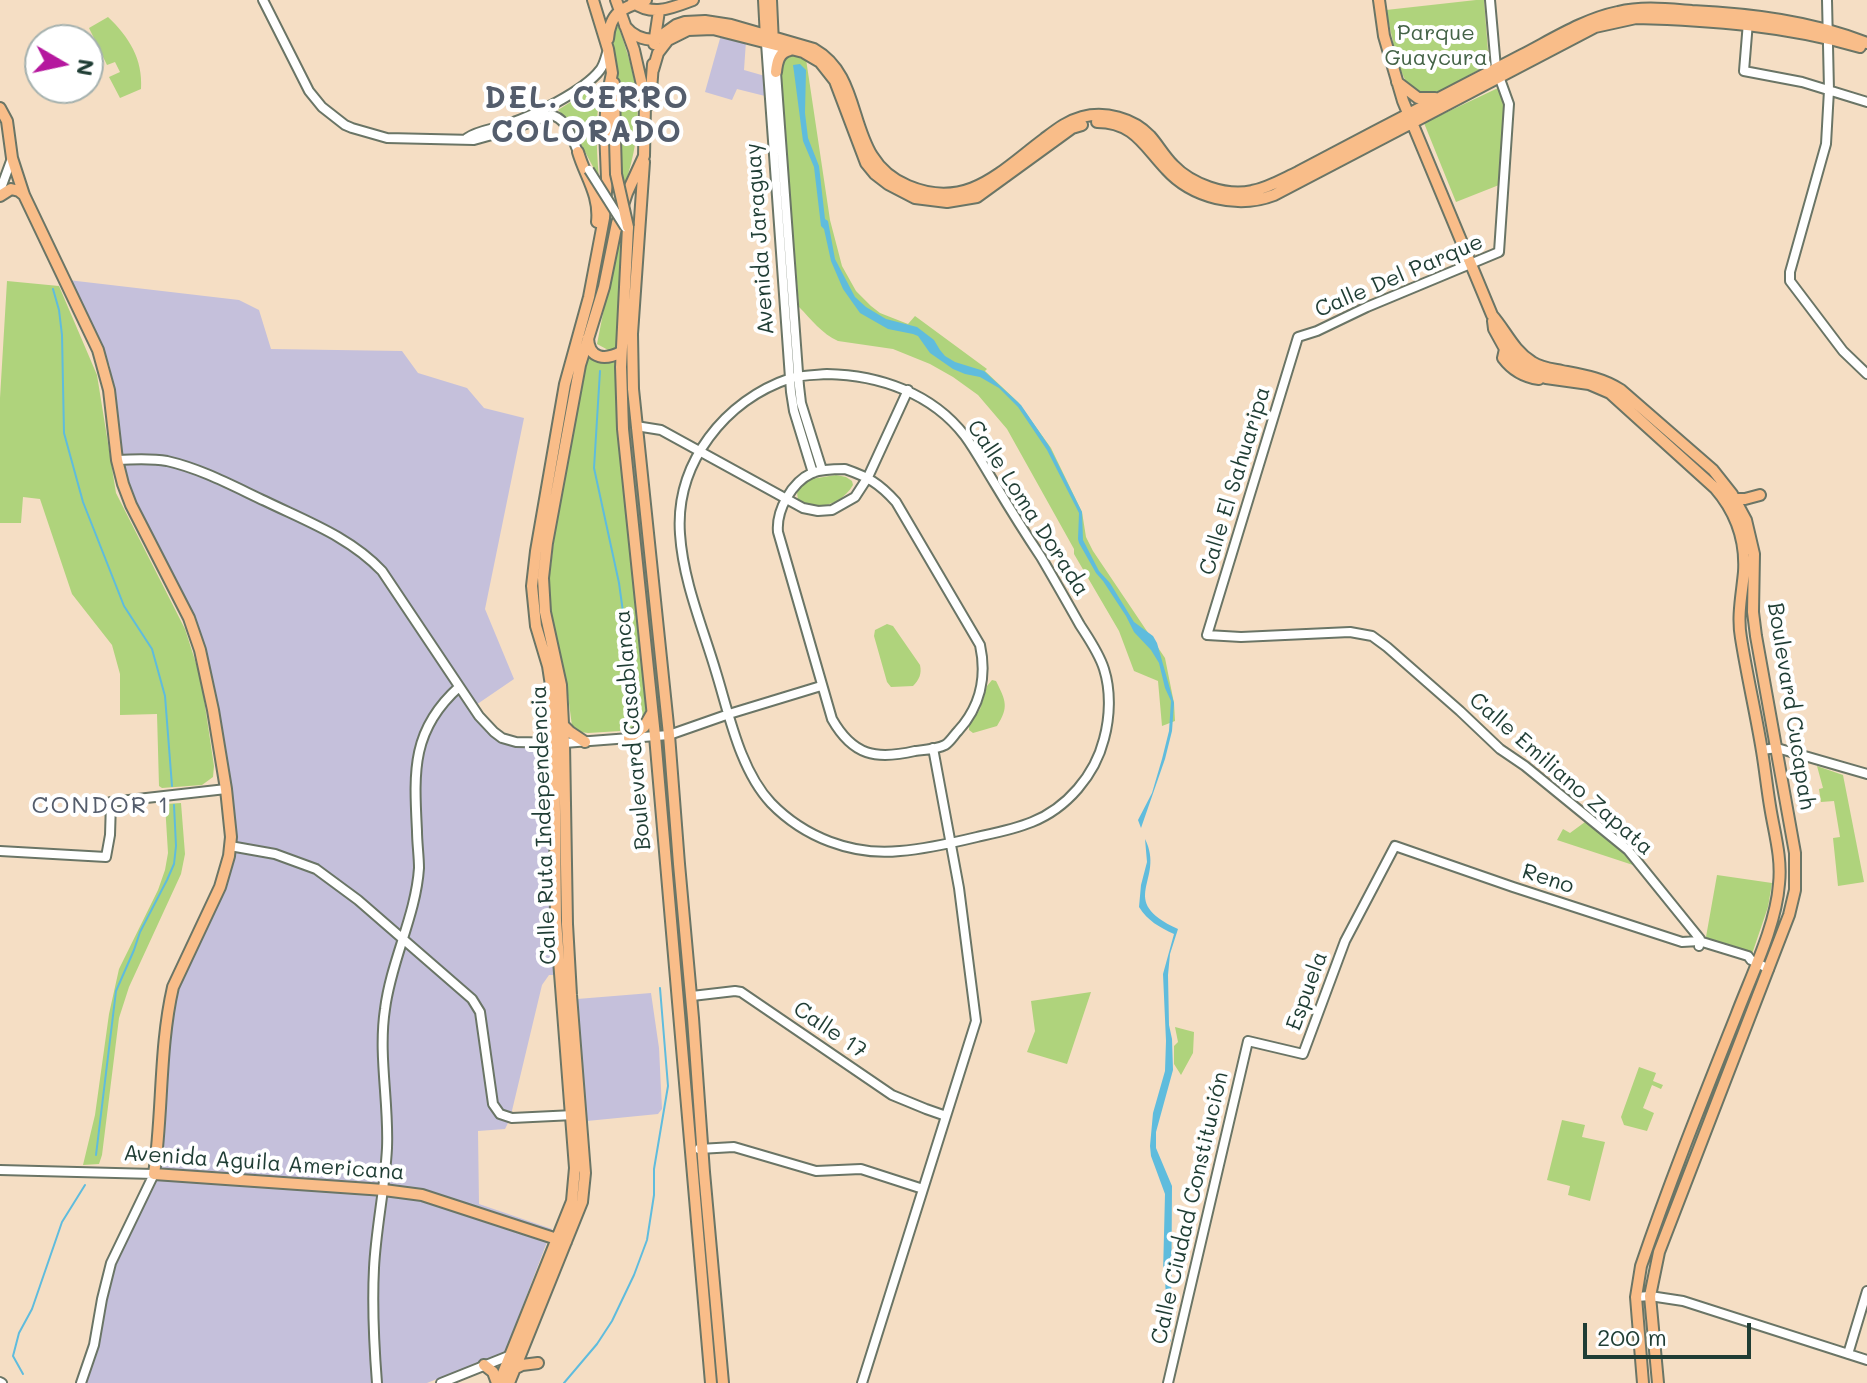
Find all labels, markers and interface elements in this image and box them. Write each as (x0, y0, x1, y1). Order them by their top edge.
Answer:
park label: Parque Guaycura (1384, 20, 1488, 72)
north arrow (24, 24, 104, 104)
text: N (71, 57, 102, 78)
district label: DEL. CERRO COLORADO (484, 81, 690, 152)
street label: Avenida Jaraguay (740, 142, 780, 336)
street label: Calle Del Parque (1311, 229, 1487, 323)
street label: Calle El Sahuaripa (1194, 384, 1276, 578)
street label: Calle Loma Dorada (961, 415, 1095, 601)
street label: Boulevard Cucapah (1762, 601, 1820, 811)
street label: Boulevard Casablanca (609, 609, 657, 851)
street label: Calle Ruta Independencia (526, 685, 562, 965)
street label: Calle Emiliano Zapata (1464, 687, 1658, 861)
district label: CONDOR 1 (31, 792, 171, 820)
street label: Reno (1519, 858, 1577, 900)
street label: Espuela (1281, 948, 1333, 1034)
street label: Calle 17 (788, 996, 872, 1064)
street label: Calle Ciudad Constitución (1146, 1069, 1234, 1347)
street label: Avenida Aguila Americana (123, 1140, 405, 1186)
scale bar (1587, 1307, 1755, 1357)
text: 200 m (1597, 1321, 1667, 1352)

